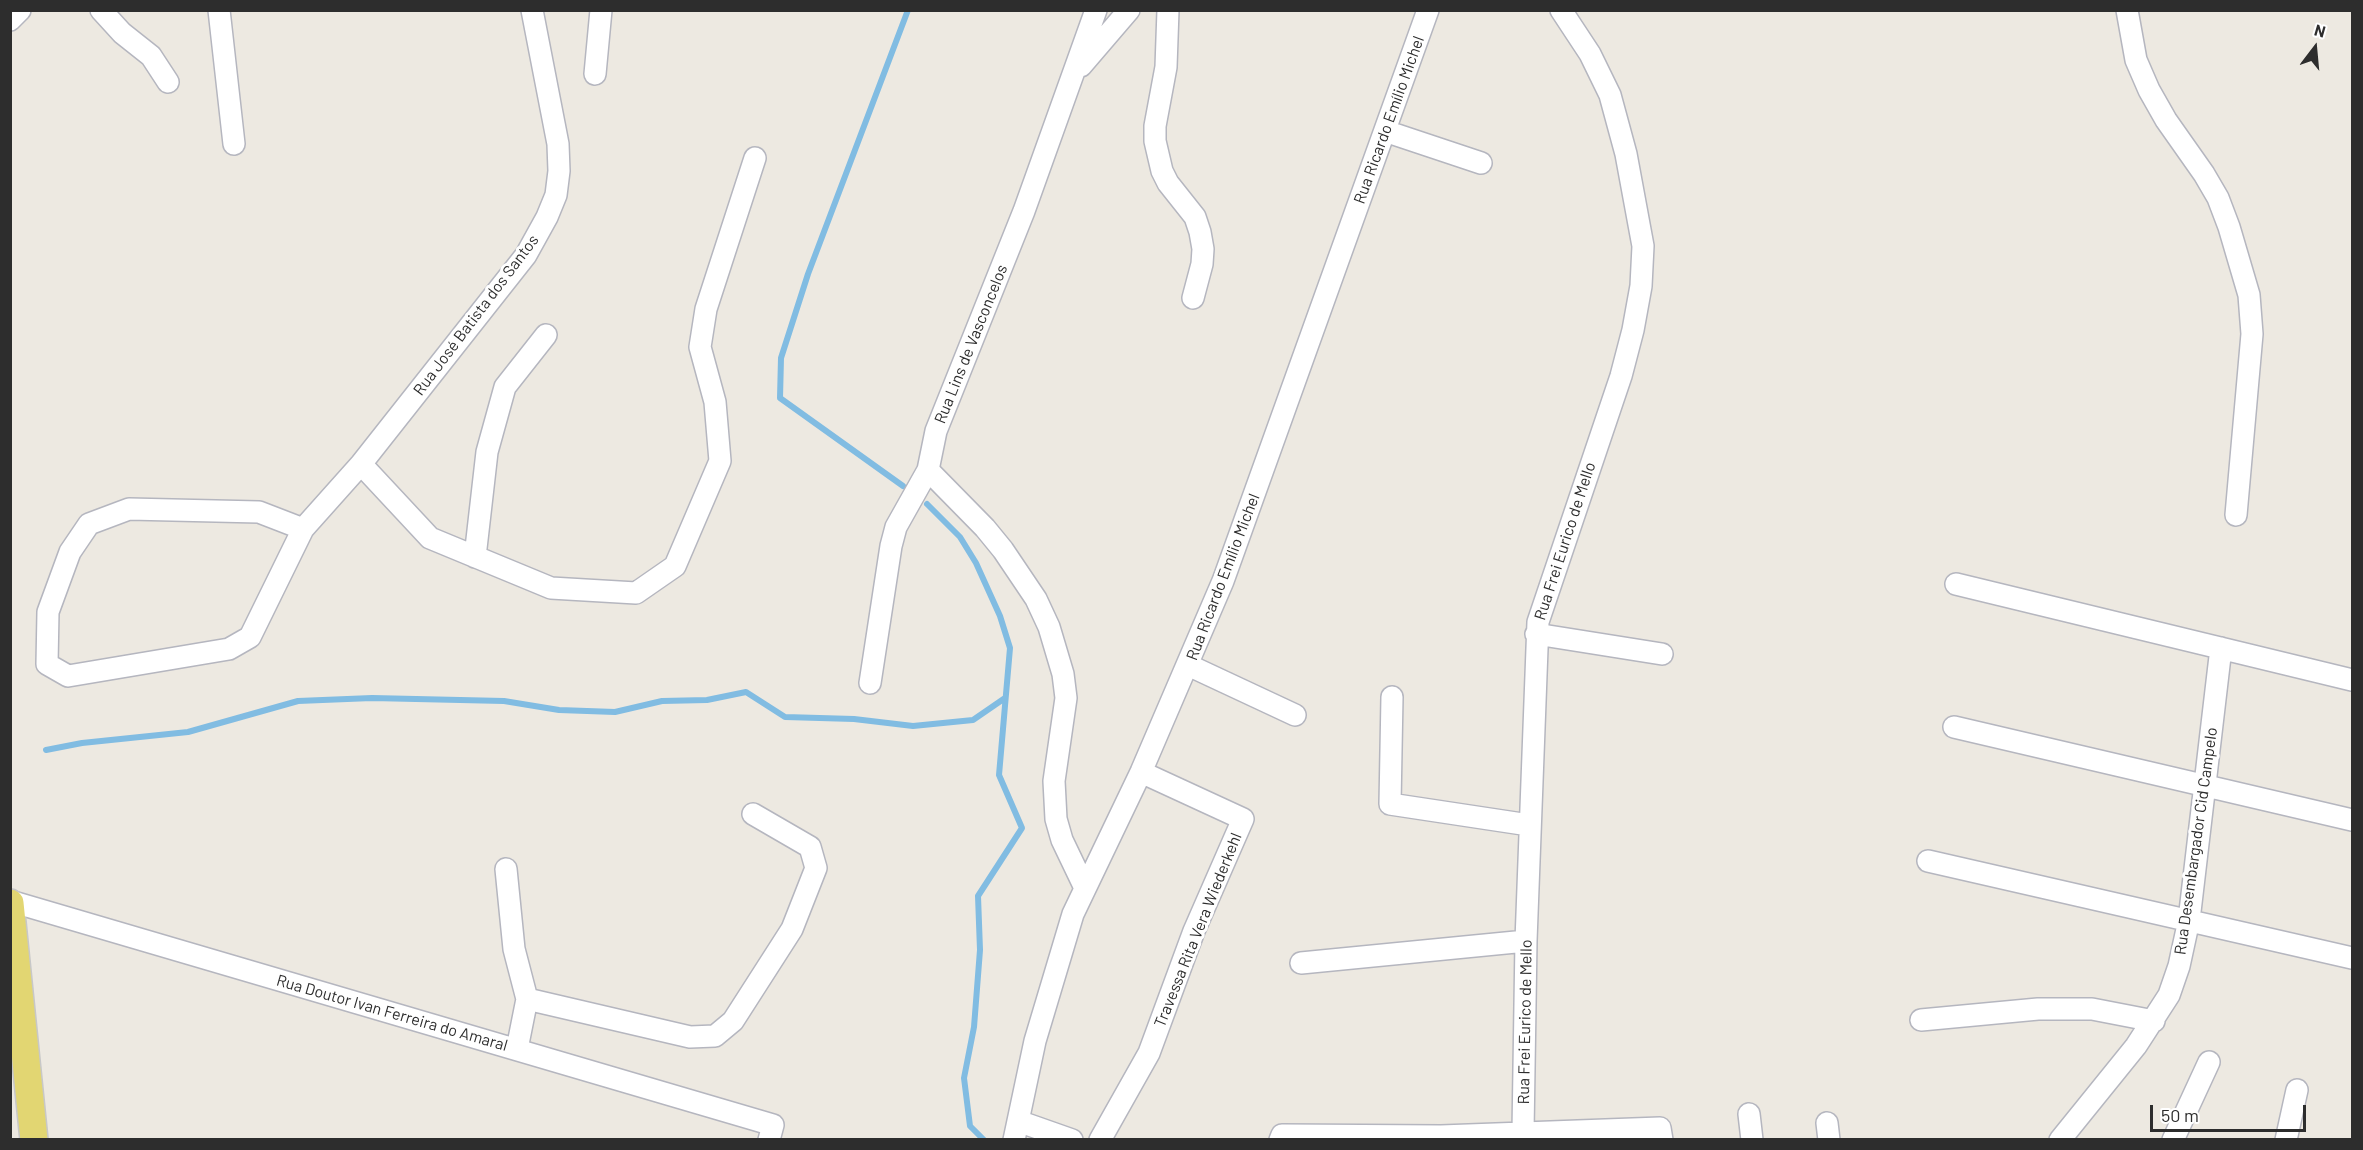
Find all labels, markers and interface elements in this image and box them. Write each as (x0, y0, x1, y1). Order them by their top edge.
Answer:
north arrow (2285, 18, 2345, 78)
text: N (2312, 20, 2328, 41)
street label: Rua Ricardo Emílio Michel (1350, 34, 1428, 206)
street label: Rua José Batista dos Santos (409, 231, 543, 399)
street label: Rua Lins de Vasconcelos (930, 262, 1012, 426)
street label: Rua Frei Eurico de Mello (1530, 460, 1600, 622)
street label: Rua Ricardo Emílio Michel (1182, 491, 1264, 663)
street label: Rua Desembargador Cid Campelo (2171, 726, 2221, 956)
street label: Travessa Rita Vera Wiederkehl (1150, 830, 1246, 1030)
street label: Rua Frei Eurico de Mello (1514, 939, 1536, 1105)
street label: Rua Doutor Ivan Ferreira do Amaral (274, 971, 510, 1055)
scale bar (2153, 1093, 2309, 1131)
text: 50 m (2161, 1104, 2199, 1126)

